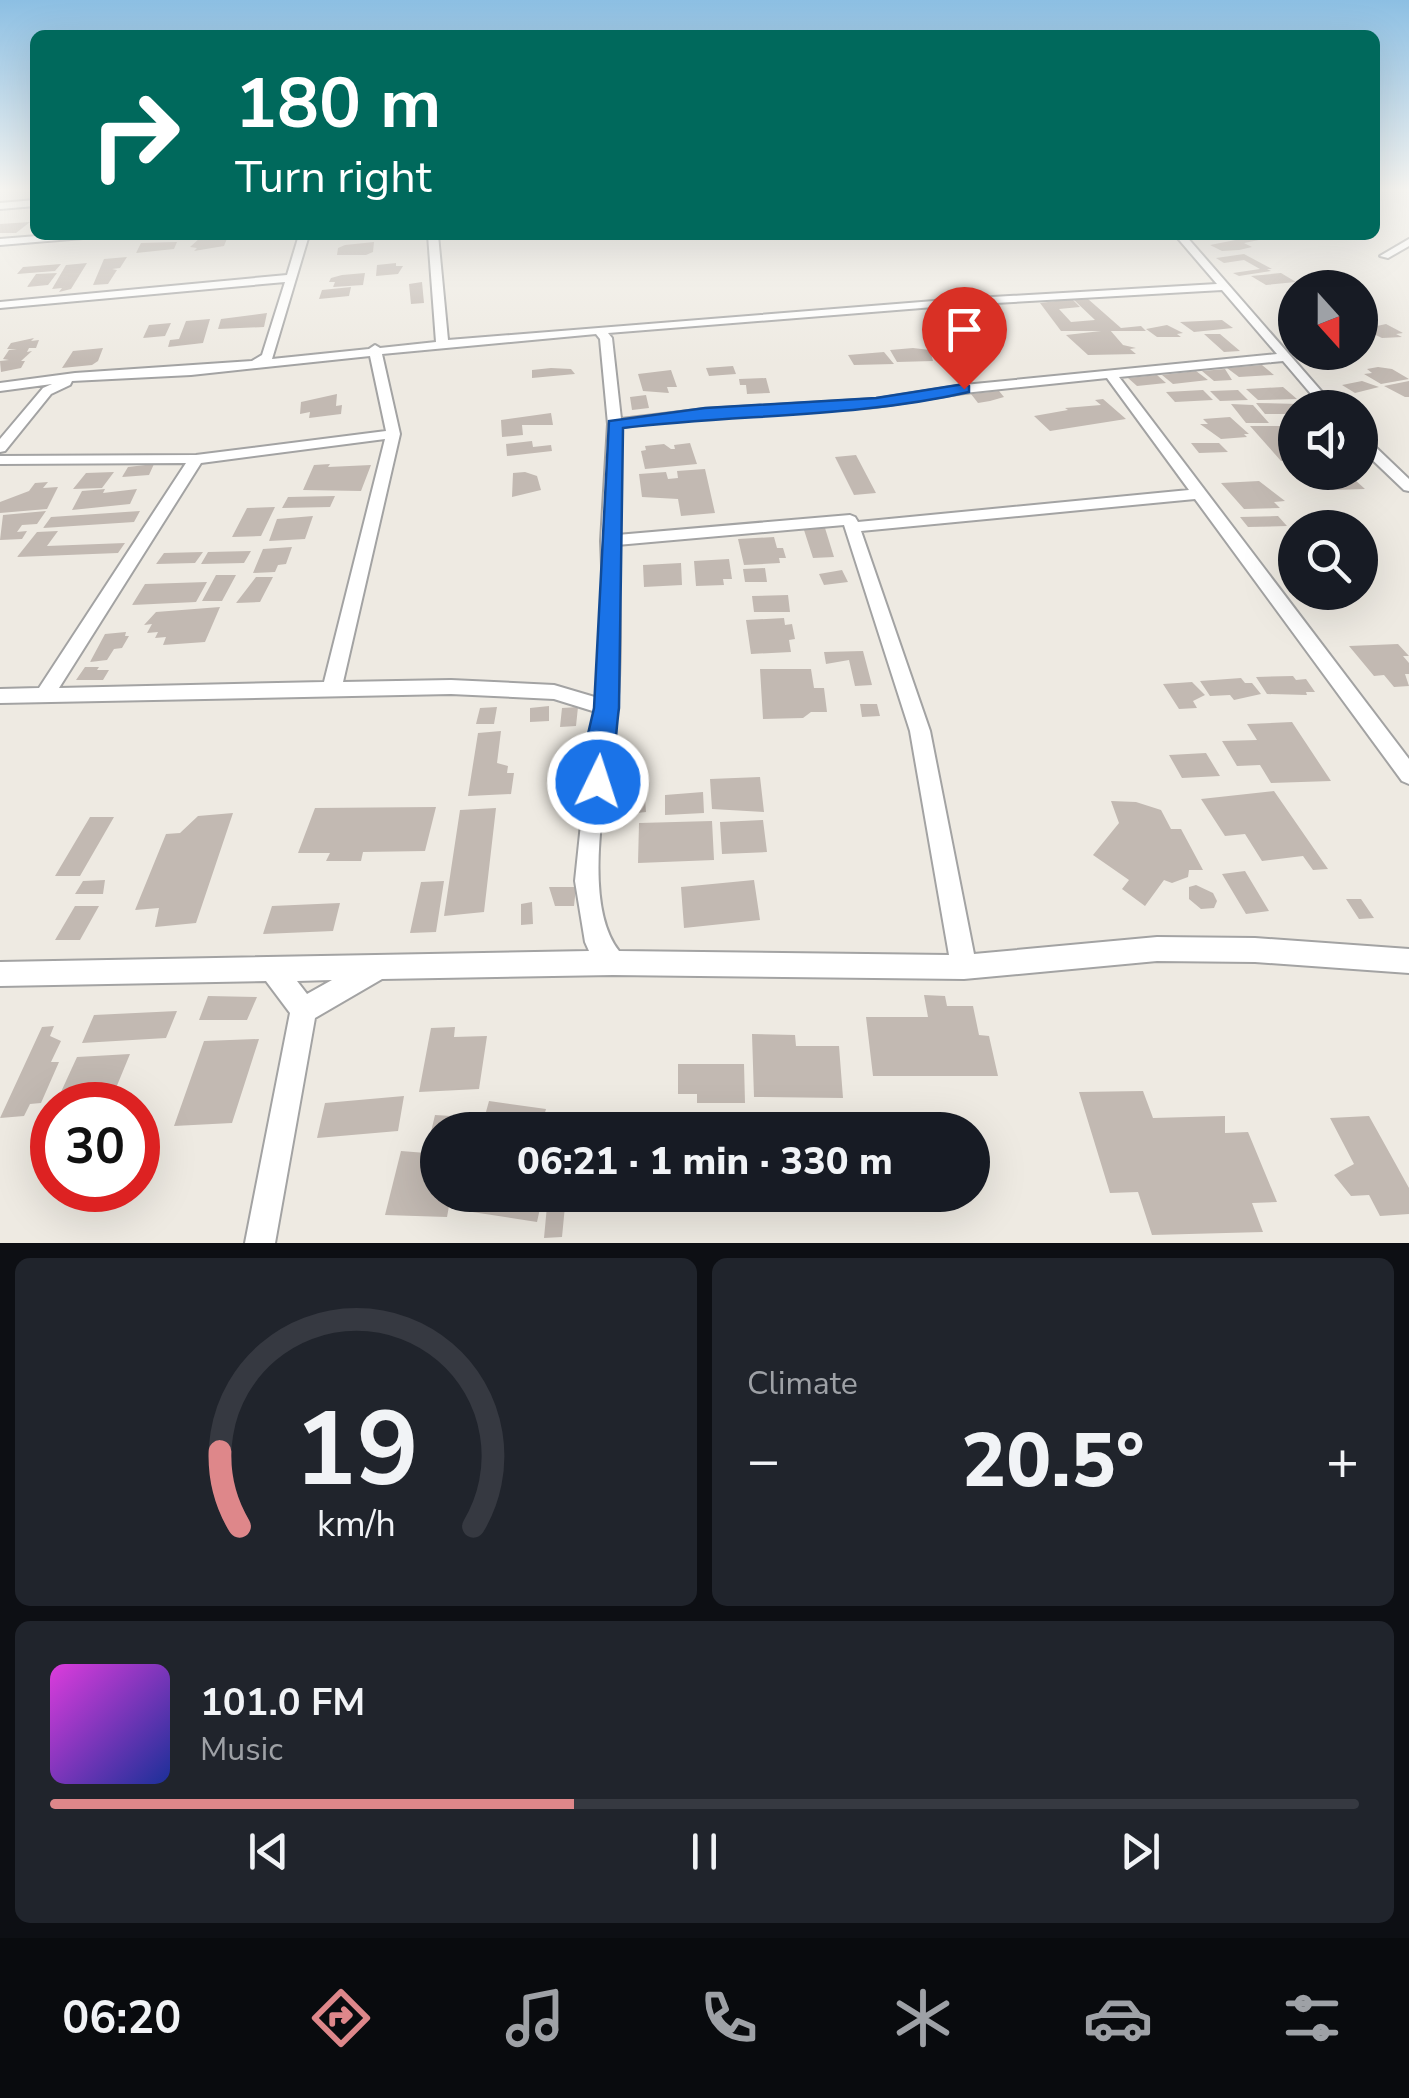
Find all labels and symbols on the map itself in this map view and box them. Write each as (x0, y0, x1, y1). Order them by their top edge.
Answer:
north arrow (1278, 270, 1378, 370)
pin (922, 287, 1007, 390)
position arrow (546, 730, 650, 834)
speed limit sign: 30 (30, 1082, 160, 1212)

